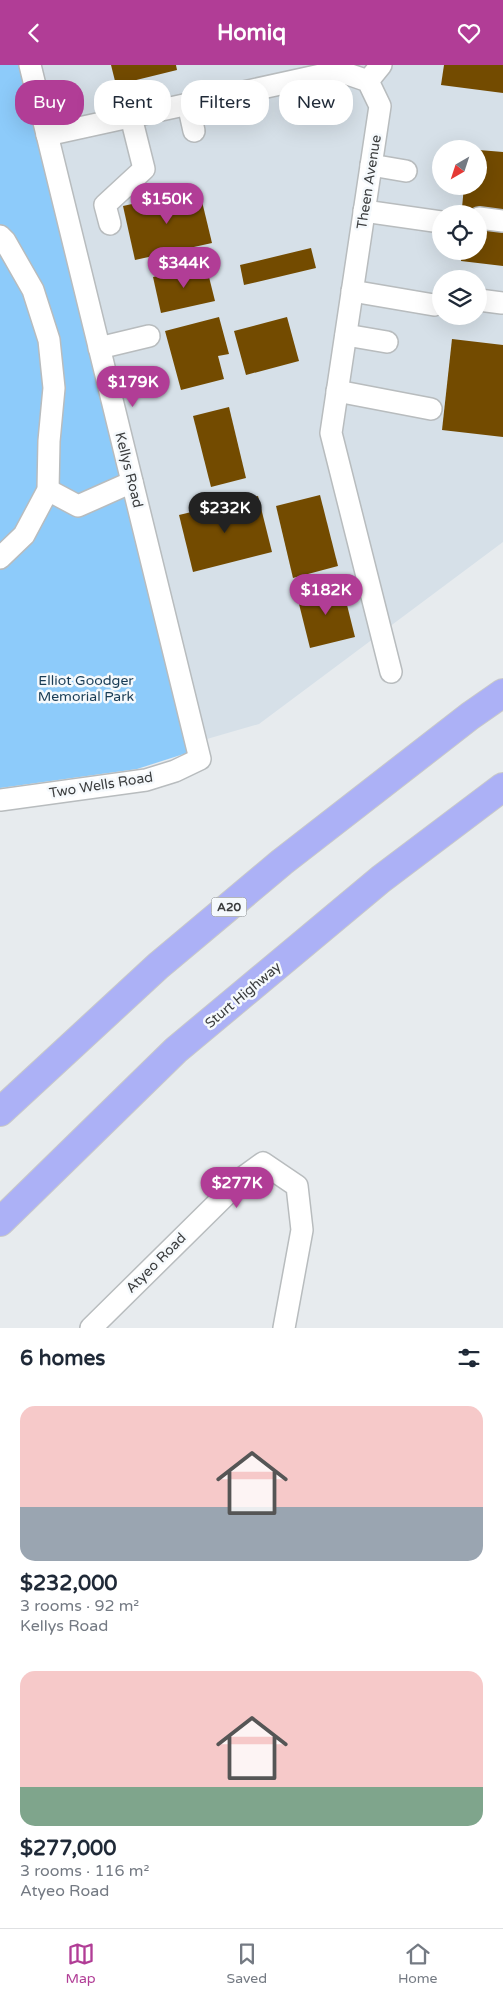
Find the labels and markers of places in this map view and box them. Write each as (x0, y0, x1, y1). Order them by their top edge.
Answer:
pin: $150K (132, 183, 202, 225)
pin: $344K (149, 247, 219, 289)
pin: $179K (98, 365, 168, 408)
pin: $232K (190, 491, 260, 534)
pin: $182K (291, 573, 361, 616)
pin: $277K (202, 1167, 272, 1209)

